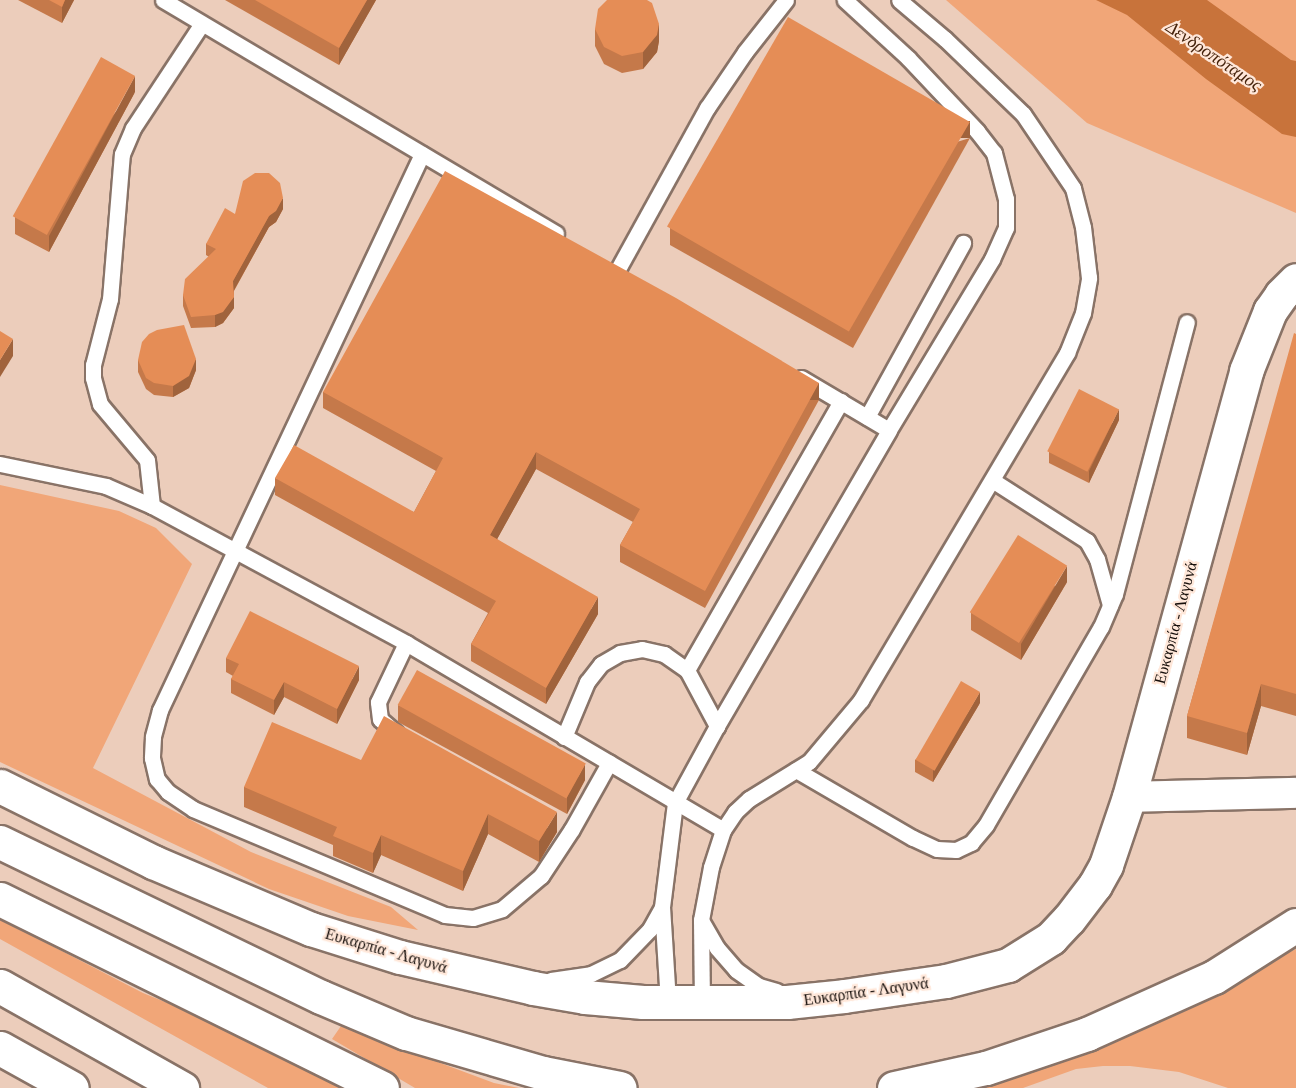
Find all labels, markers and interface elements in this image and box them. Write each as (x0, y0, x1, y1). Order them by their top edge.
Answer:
water label: Δενδροπόταμος (1162, 16, 1266, 96)
street label: Ευκαρπία - Λαγυνά (1150, 559, 1202, 687)
street label: Ευκαρπία - Λαγυνά (322, 924, 450, 978)
street label: Ευκαρπία - Λαγυνά (802, 974, 930, 1010)

